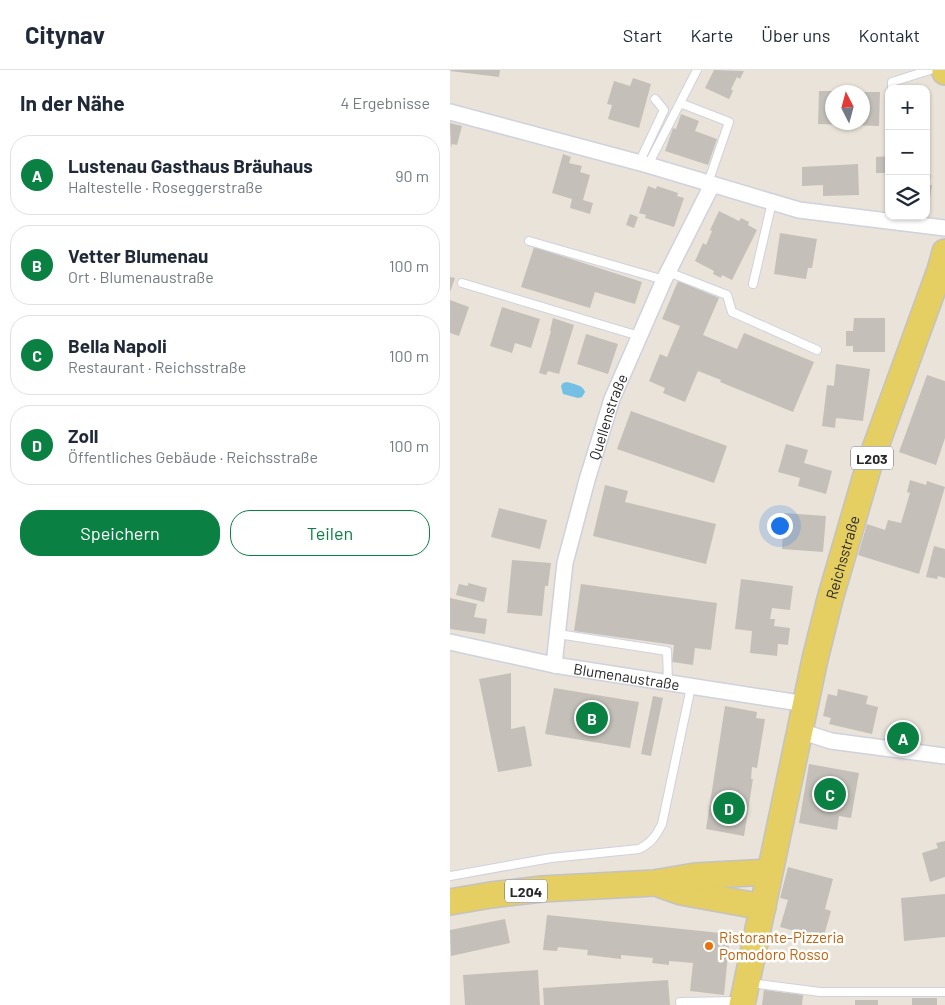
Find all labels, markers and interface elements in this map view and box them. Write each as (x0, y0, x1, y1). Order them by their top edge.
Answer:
text: Citynav (25, 20, 105, 49)
text: Start (623, 24, 662, 46)
text: Karte (690, 24, 733, 46)
text: Über uns (761, 24, 830, 46)
text: Kontakt (858, 24, 920, 46)
north arrow (825, 85, 870, 130)
map controls (885, 85, 930, 220)
button: + (885, 85, 930, 130)
text: In der Nähe (20, 90, 125, 115)
text: 4 Ergebnisse (340, 93, 430, 112)
button: − (885, 130, 930, 175)
text: Lustenau Gasthaus Bräuhaus (68, 154, 313, 177)
text: A (32, 166, 42, 185)
text: 90 m (395, 166, 429, 185)
button: layers (885, 175, 930, 220)
text: Haltestelle · Roseggerstraße (68, 177, 263, 196)
text: Vetter Blumenau (68, 244, 208, 267)
text: B (32, 256, 42, 275)
text: 100 m (389, 256, 429, 275)
text: Ort · Blumenaustraße (68, 267, 214, 286)
text: Bella Napoli (68, 334, 167, 357)
text: C (32, 346, 42, 365)
text: 100 m (389, 346, 429, 365)
text: Restaurant · Reichsstraße (68, 357, 246, 376)
street label: Quellenstraße (585, 371, 631, 462)
text: Zoll (68, 424, 98, 447)
text: D (32, 436, 42, 455)
text: 100 m (389, 436, 429, 455)
road number: L203 (851, 446, 893, 469)
text: Öffentliches Gebäude · Reichsstraße (68, 447, 318, 466)
button: Speichern (20, 510, 220, 556)
button: Teilen (230, 510, 430, 556)
your location (767, 513, 793, 539)
street label: Reichsstraße (822, 513, 863, 601)
street label: Blumenaustraße (572, 659, 681, 693)
pin: B (576, 699, 608, 737)
pin: A (887, 719, 919, 757)
pin: C (814, 775, 846, 813)
pin: D (713, 789, 745, 827)
road number: L204 (505, 879, 547, 902)
place label: Ristorante-Pizzeria Pomodoro Rosso (719, 928, 844, 963)
marker: Ristorante-Pizzeria Pomodoro Rosso (703, 940, 715, 952)

